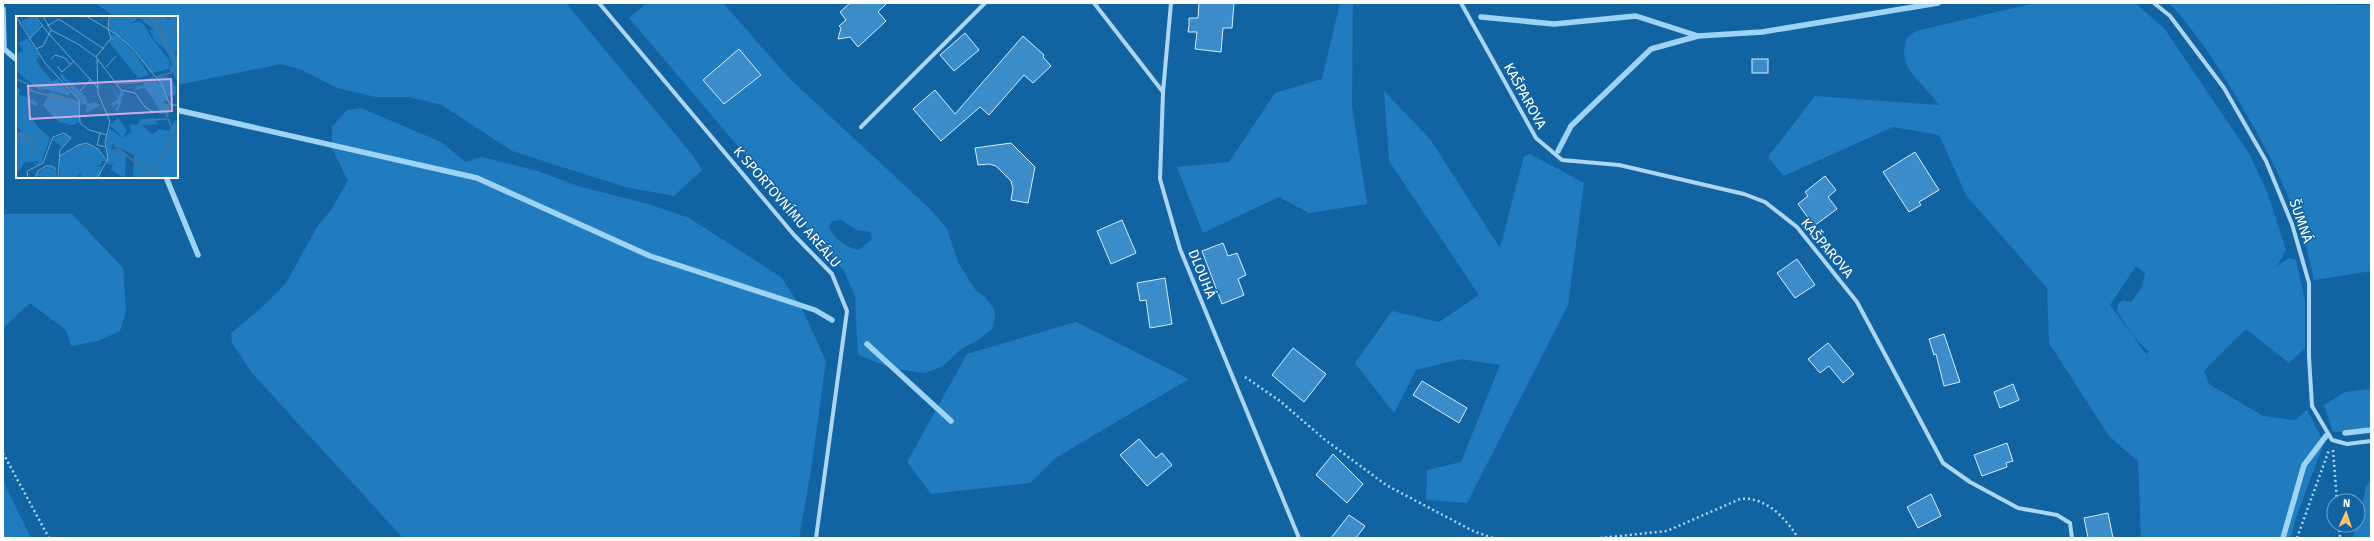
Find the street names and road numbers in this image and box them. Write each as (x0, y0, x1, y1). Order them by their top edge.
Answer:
street label: KAŠPAROVA (1500, 60, 1551, 132)
street label: K SPORTOVNÍMU AREÁLU (730, 142, 845, 271)
street label: ŠUMNÁ (2286, 196, 2317, 245)
street label: KAŠPAROVA (1797, 214, 1858, 281)
street label: DLOUHÁ (1184, 246, 1221, 301)

